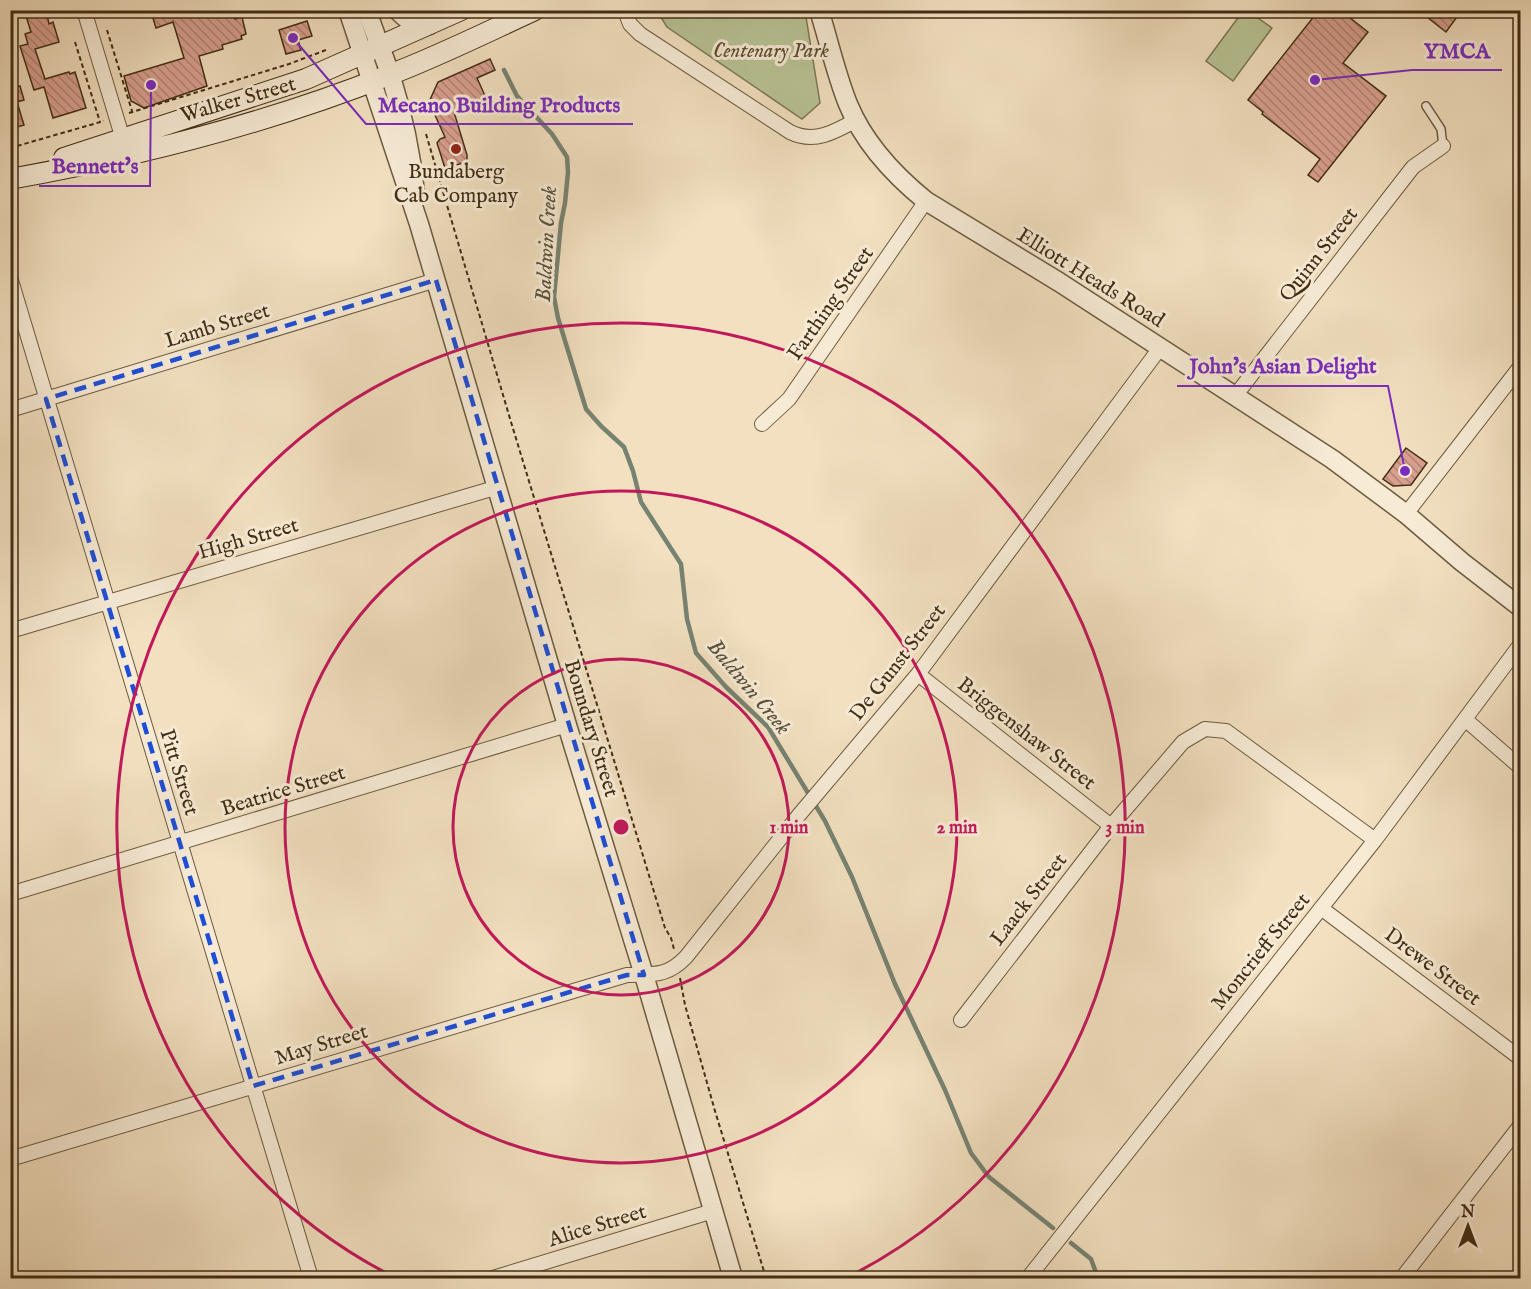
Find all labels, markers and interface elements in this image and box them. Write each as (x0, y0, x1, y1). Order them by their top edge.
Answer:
callout: YMCA (1412, 30, 1502, 70)
park label: Centenary Park (713, 38, 830, 65)
text: YMCA (1424, 38, 1491, 66)
street label: Walker Street (178, 71, 299, 130)
callout: Mecano Building Products (366, 84, 633, 124)
text: Mecano Building Products (378, 92, 620, 120)
marker: Bundaberg Cab Company (449, 142, 463, 156)
callout: Bennett's (39, 146, 150, 186)
text: Bennett's (52, 153, 139, 181)
place label: Bundaberg Cab Company (394, 159, 519, 210)
water label: Baldwin Creek (530, 185, 564, 303)
street label: Quinn Street (1274, 202, 1365, 308)
street label: Elliott Heads Road (1011, 222, 1170, 335)
street label: Farthing Street (782, 242, 880, 366)
street label: Lamb Street (162, 298, 273, 355)
callout: John's Asian Delight (1177, 346, 1388, 386)
text: John's Asian Delight (1186, 353, 1377, 381)
street label: High Street (195, 512, 302, 567)
street label: De Gunst Street (844, 599, 952, 727)
water label: Baldwin Creek (700, 634, 797, 741)
street label: Boundary Street (557, 656, 624, 800)
street label: Briggenshaw Street (951, 672, 1101, 797)
street label: Pitt Street (153, 726, 204, 819)
street label: Beatrice Street (218, 760, 349, 823)
centre of rings (611, 817, 631, 837)
text: 1 min (770, 817, 809, 840)
text: 2 min (937, 817, 978, 840)
text: 3 min (1106, 817, 1145, 840)
street label: Laack Street (985, 848, 1074, 952)
street label: Moncrieff Street (1206, 888, 1317, 1016)
street label: Drewe Street (1378, 922, 1486, 1012)
street label: May Street (272, 1019, 371, 1072)
north arrow (1438, 1196, 1498, 1256)
street label: Alice Street (544, 1199, 650, 1254)
text: N (1460, 1203, 1475, 1223)

